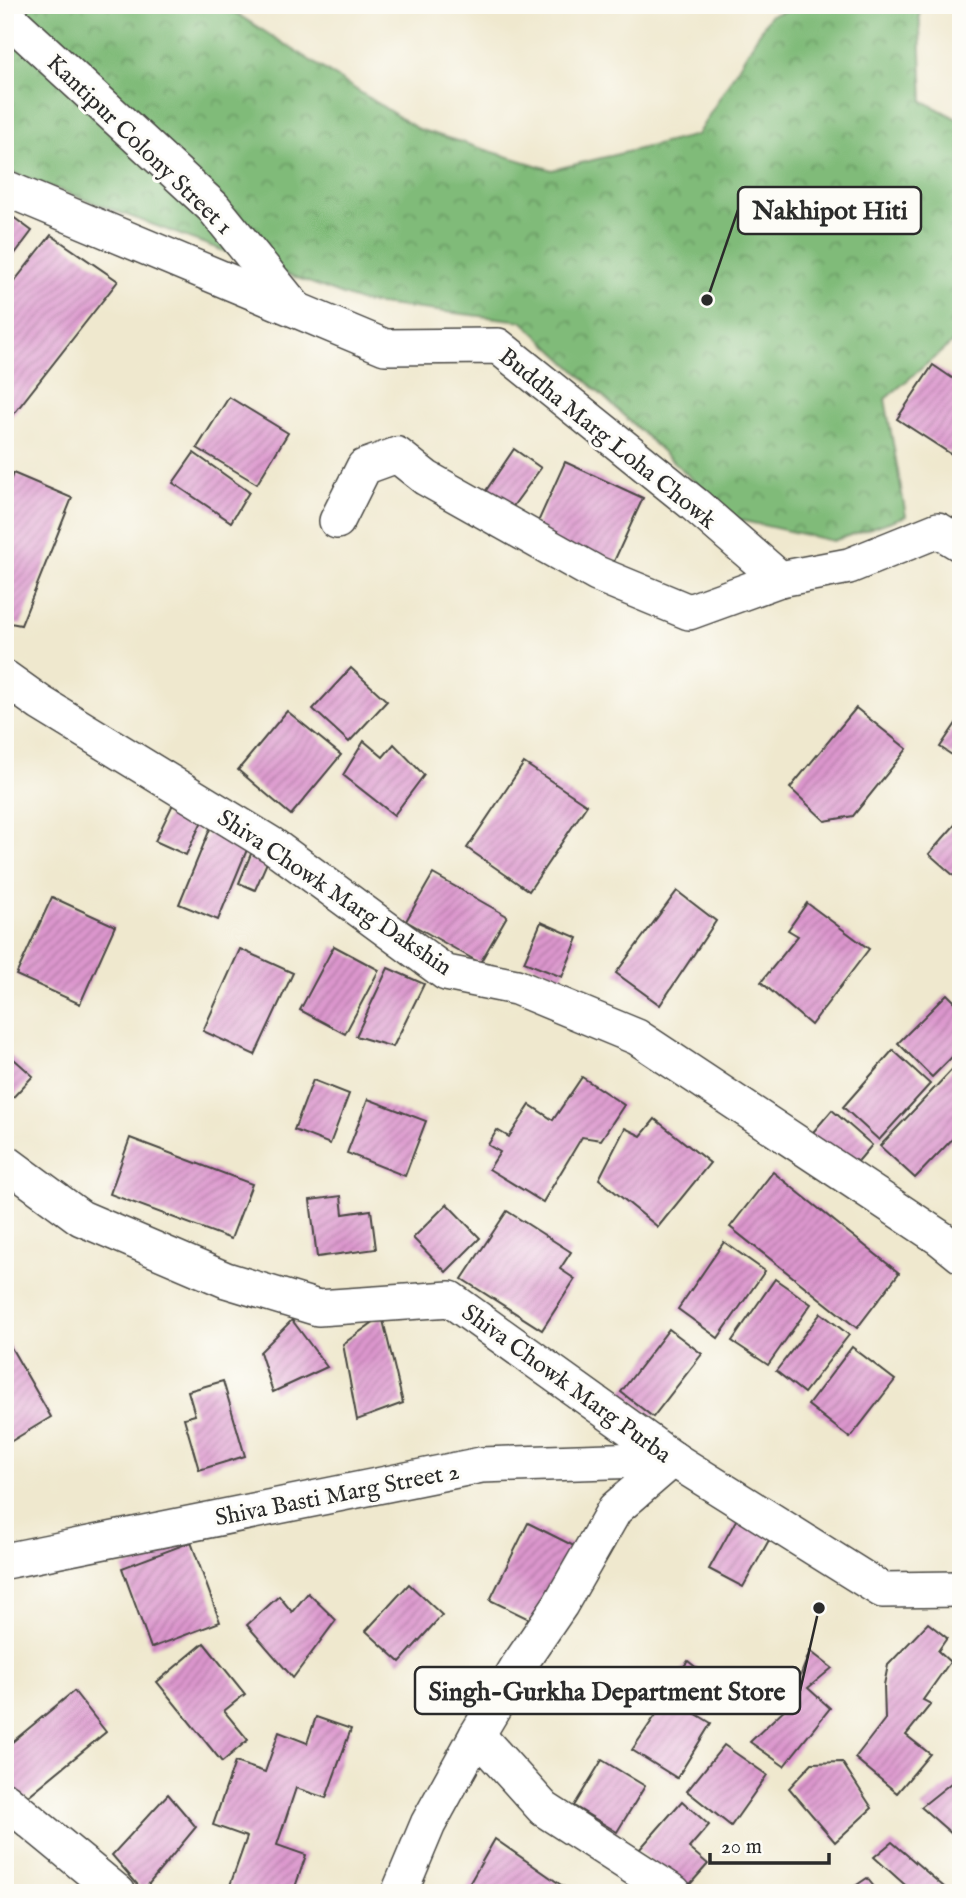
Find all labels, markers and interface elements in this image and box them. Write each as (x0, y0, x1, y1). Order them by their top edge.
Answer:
street label: Kantipur Colony Street 1 (39, 48, 239, 242)
callout: Nakhipot Hiti (738, 187, 921, 234)
text: Nakhipot Hiti (751, 195, 908, 228)
street label: Buddha Marg Loha Chowk (492, 342, 723, 537)
street label: Shiva Chowk Marg Dakshin (211, 803, 458, 984)
street label: Shiva Chowk Marg Purba (455, 1298, 678, 1471)
street label: Shiva Basti Marg Street 2 (212, 1457, 462, 1534)
callout: Singh-Gurkha Department Store (415, 1667, 800, 1714)
text: Singh-Gurkha Department Store (429, 1676, 786, 1709)
scale bar (710, 1821, 830, 1865)
text: 20 m (721, 1834, 762, 1861)

